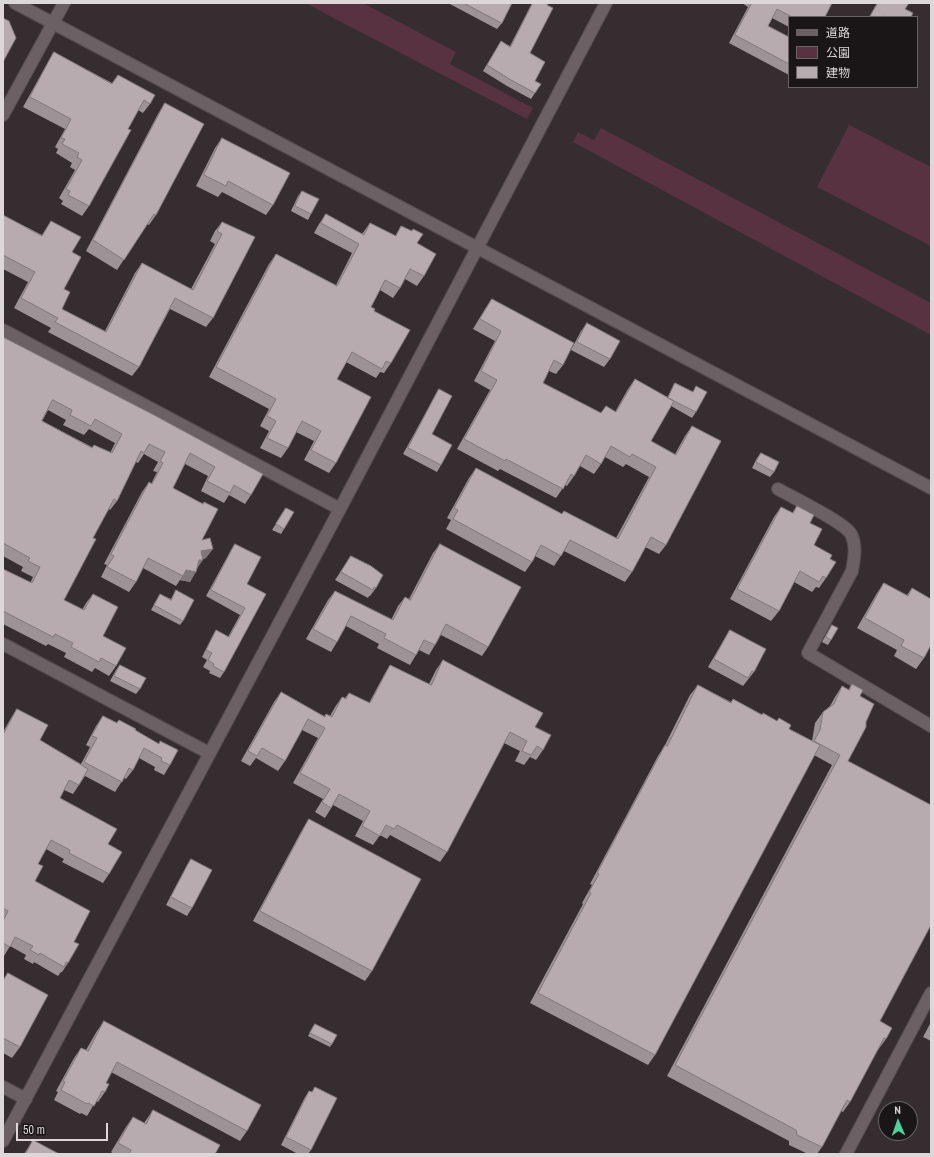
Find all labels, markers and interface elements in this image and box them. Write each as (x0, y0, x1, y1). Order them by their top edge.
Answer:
legend (788, 16, 918, 88)
text: 道路 (826, 25, 850, 41)
text: 公園 (826, 45, 850, 61)
text: 建物 (826, 65, 850, 81)
north arrow (878, 1101, 918, 1141)
text: N (894, 1103, 901, 1117)
scale bar (18, 1115, 110, 1141)
text: 50 m (23, 1122, 45, 1138)

